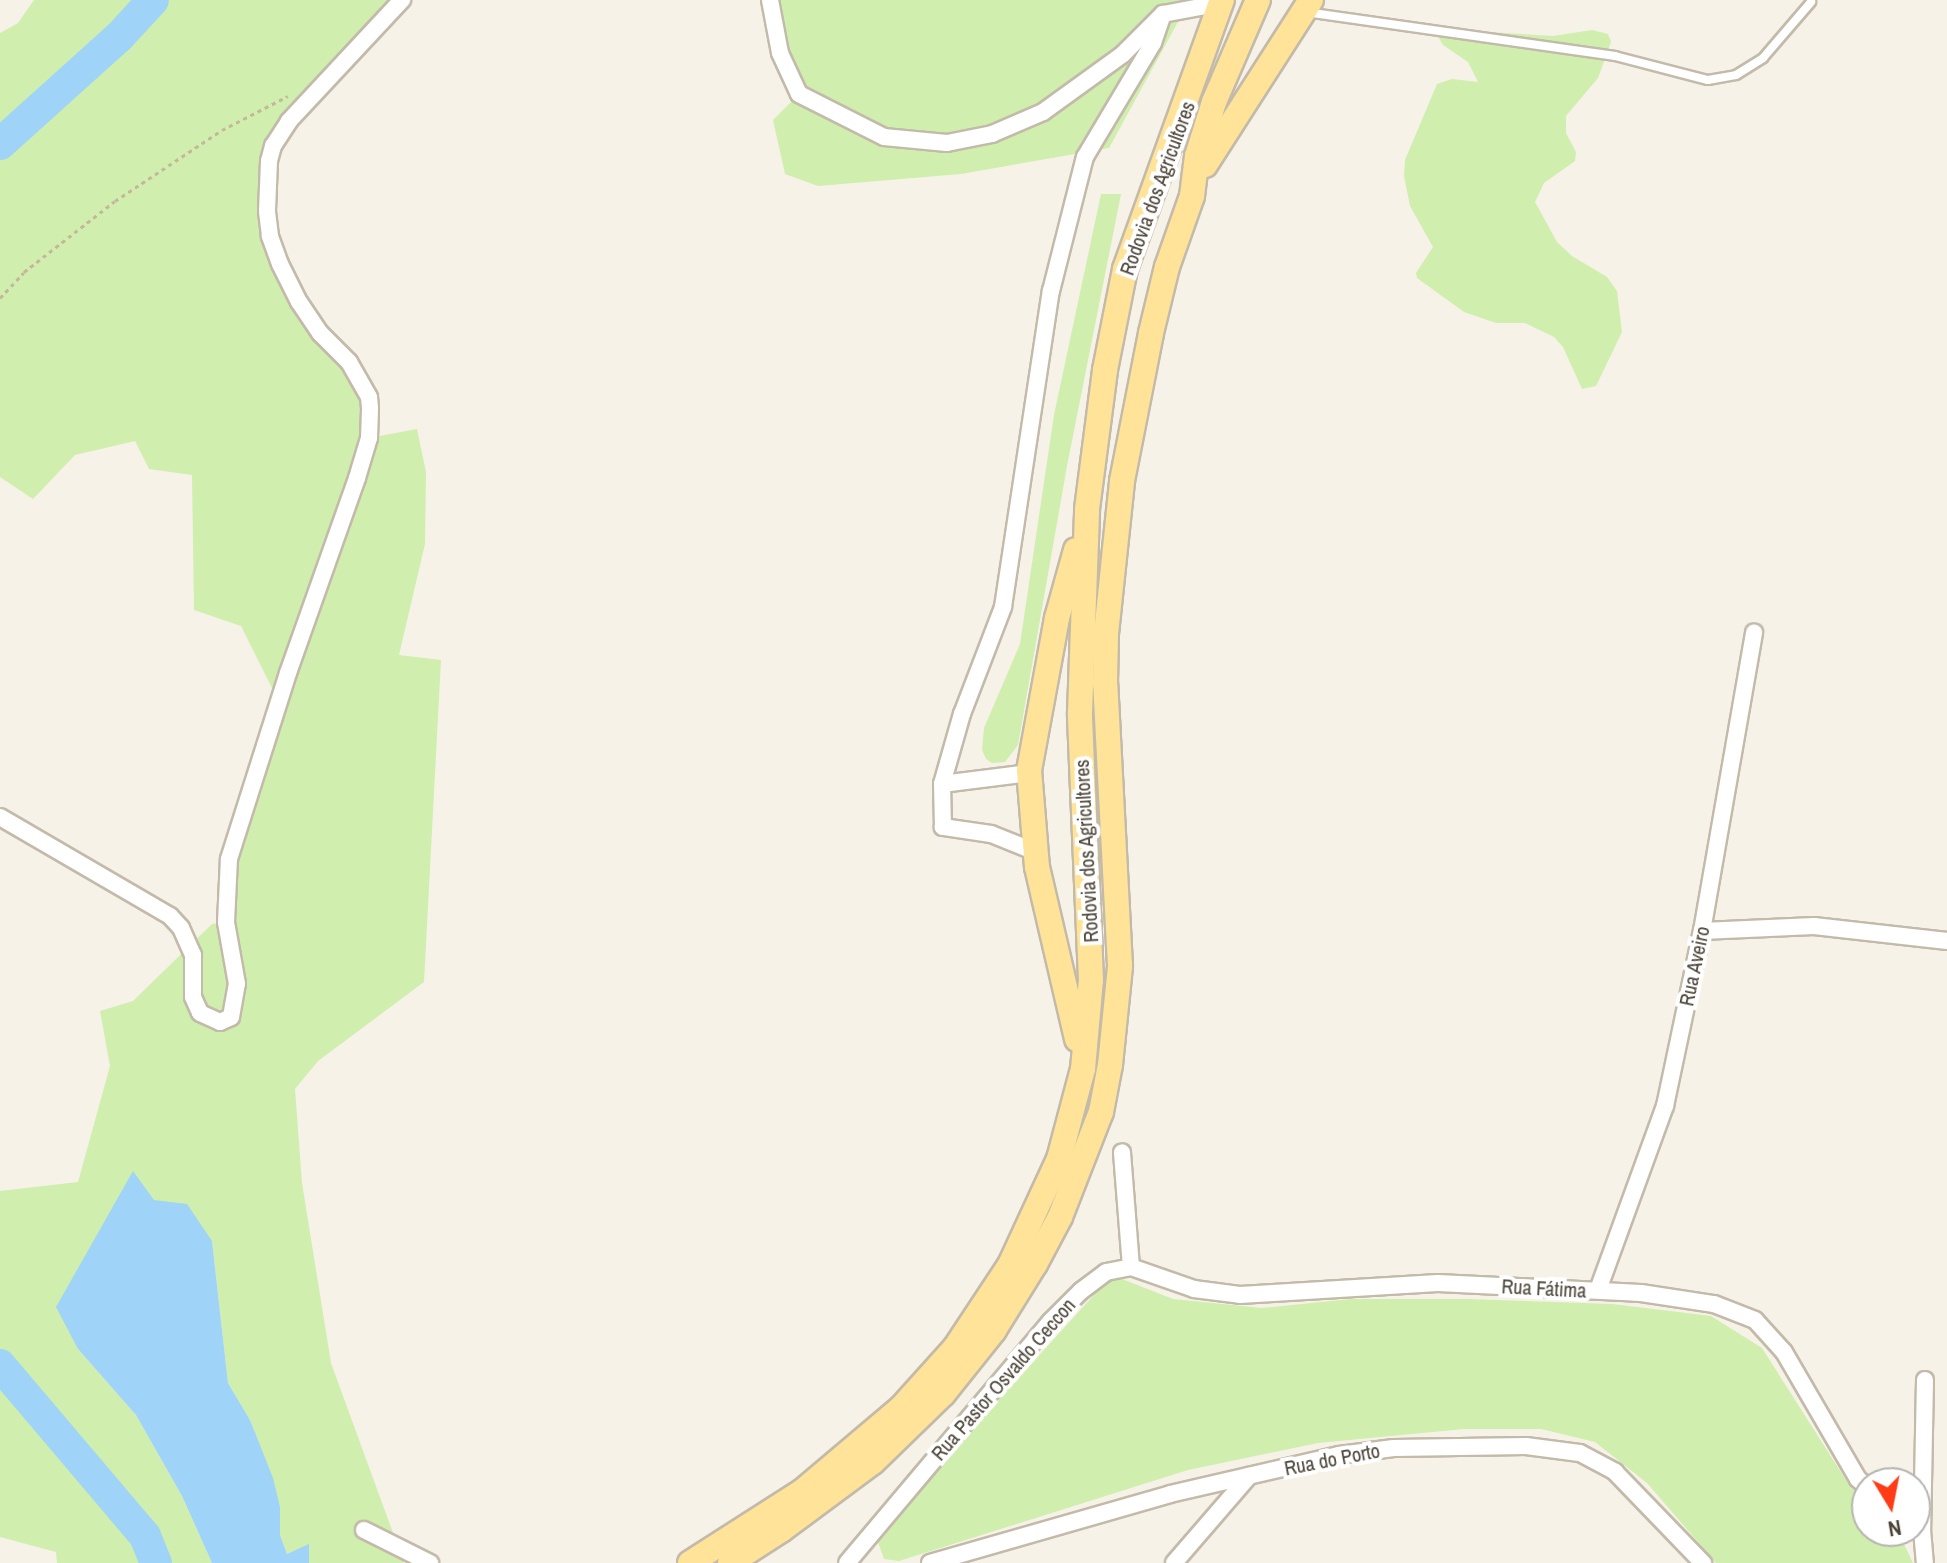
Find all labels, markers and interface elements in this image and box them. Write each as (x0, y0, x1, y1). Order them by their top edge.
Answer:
street label: Rodovia dos Agricultores (1114, 97, 1200, 279)
street label: Rodovia dos Agricultores (1069, 758, 1103, 944)
street label: Rua Aveiro (1674, 924, 1714, 1008)
street label: Rua Fátima (1501, 1274, 1587, 1302)
street label: Rua Pastor Osvaldo Ceccon (926, 1293, 1080, 1465)
street label: Rua do Porto (1282, 1438, 1382, 1480)
north arrow (1851, 1467, 1931, 1547)
text: N (1886, 1513, 1904, 1545)

